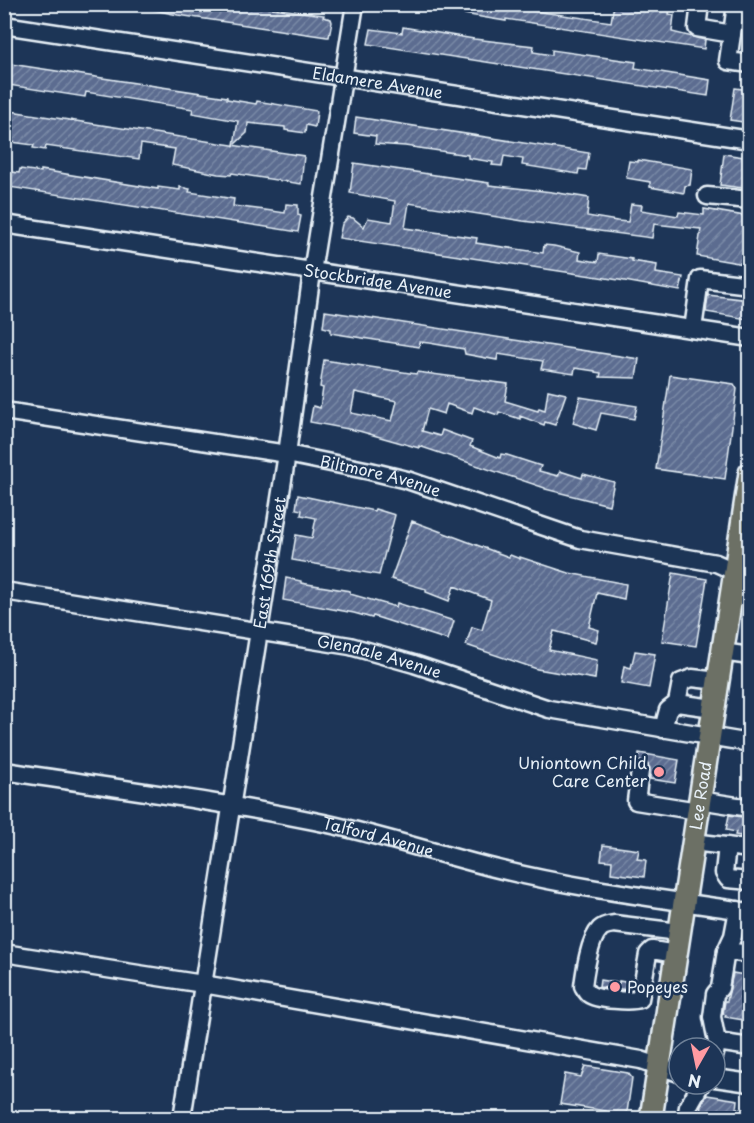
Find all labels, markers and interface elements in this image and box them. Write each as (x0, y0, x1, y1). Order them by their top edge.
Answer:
street label: Eldamere Avenue (311, 60, 445, 104)
street label: Stockbridge Avenue (302, 257, 454, 303)
street label: Biltmore Avenue (318, 448, 445, 502)
street label: East 169th Street (247, 494, 291, 631)
street label: Glendale Avenue (315, 628, 445, 683)
place label: Uniontown Child Care Center (518, 750, 648, 792)
street label: Lee Road (682, 760, 717, 832)
marker: Uniontown Child Care Center (652, 765, 666, 779)
street label: Talford Avenue (320, 810, 437, 862)
place label: Popeyes (627, 974, 688, 998)
marker: Popeyes (608, 980, 622, 994)
north arrow (667, 1036, 727, 1096)
text: N (686, 1069, 703, 1095)

